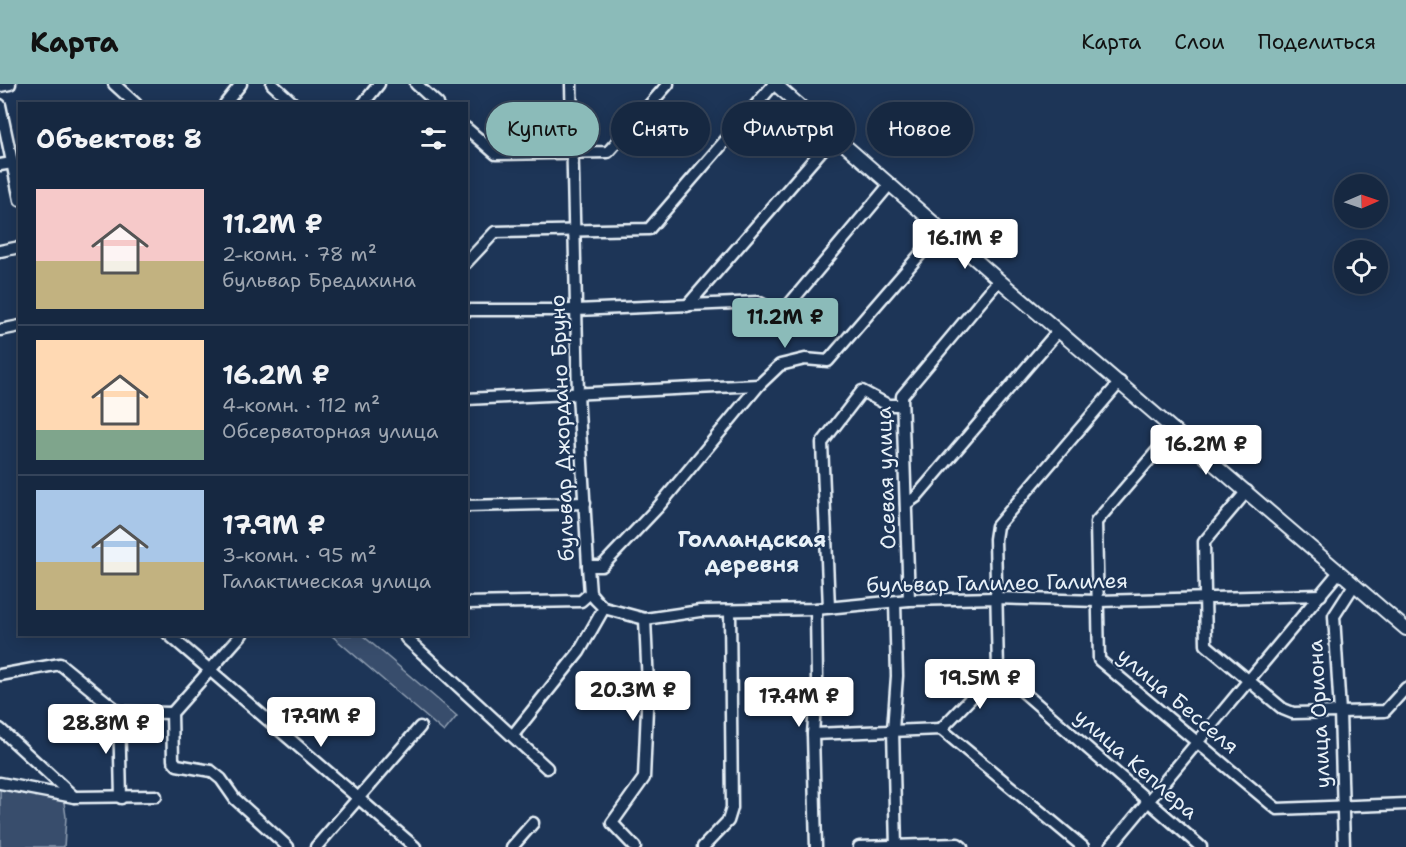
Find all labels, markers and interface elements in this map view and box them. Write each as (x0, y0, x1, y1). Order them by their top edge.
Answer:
text: Карта (30, 23, 119, 61)
text: Карта (1081, 28, 1141, 56)
text: Слои (1174, 28, 1225, 56)
text: Поделиться (1258, 28, 1376, 56)
chip: Купить (486, 102, 599, 156)
chip: Снять (611, 102, 710, 156)
chip: Фильтры (722, 102, 855, 156)
chip: Новое (867, 102, 973, 156)
text: Объектов: 8 (36, 121, 202, 156)
icon: filters (417, 122, 450, 155)
north arrow (1334, 174, 1388, 228)
map controls (1334, 174, 1388, 294)
text: 11.2M ₽ (222, 206, 323, 241)
icon: home (84, 213, 156, 285)
pin: 16.1M ₽ (910, 219, 1020, 270)
text: 16.1M ₽ (927, 225, 1003, 251)
button: locate (1334, 240, 1388, 294)
text: 2-комн. · 78 m² (222, 241, 377, 267)
text: бульвар Бредихина (222, 267, 416, 293)
street label: бульвар Джордано Бруно (543, 294, 581, 562)
pin: 11.2M ₽ (730, 298, 840, 349)
text: 11.2M ₽ (746, 304, 824, 330)
text: 16.2M ₽ (222, 357, 330, 392)
icon: home (84, 364, 156, 436)
text: 4-комн. · 112 m² (222, 392, 380, 418)
street label: Осевая улица (870, 406, 902, 550)
text: Обсерваторная улица (222, 418, 438, 444)
pin: 16.2M ₽ (1151, 425, 1261, 476)
text: 16.2M ₽ (1164, 431, 1248, 457)
text: 17.9M ₽ (222, 507, 326, 542)
icon: home (84, 514, 156, 586)
district label: Голландская деревня (678, 525, 826, 579)
text: 3-комн. · 95 m² (222, 542, 377, 568)
street label: бульвар Галилео Галилея (866, 567, 1128, 599)
text: Галактическая улица (222, 568, 431, 594)
street label: улица Ориона (1301, 639, 1337, 789)
street label: улица Бесселя (1111, 642, 1245, 760)
pin: 19.5M ₽ (925, 659, 1035, 710)
text: 19.5M ₽ (939, 665, 1021, 691)
pin: 20.3M ₽ (578, 671, 688, 722)
text: 20.3M ₽ (589, 677, 677, 703)
pin: 17.4M ₽ (744, 677, 854, 728)
text: 17.4M ₽ (758, 683, 840, 709)
pin: 17.9M ₽ (266, 697, 376, 748)
street label: улица Кеплера (1068, 702, 1204, 826)
text: 17.9M ₽ (281, 703, 361, 729)
pin: 28.8M ₽ (51, 704, 161, 755)
text: 28.8M ₽ (62, 710, 150, 736)

